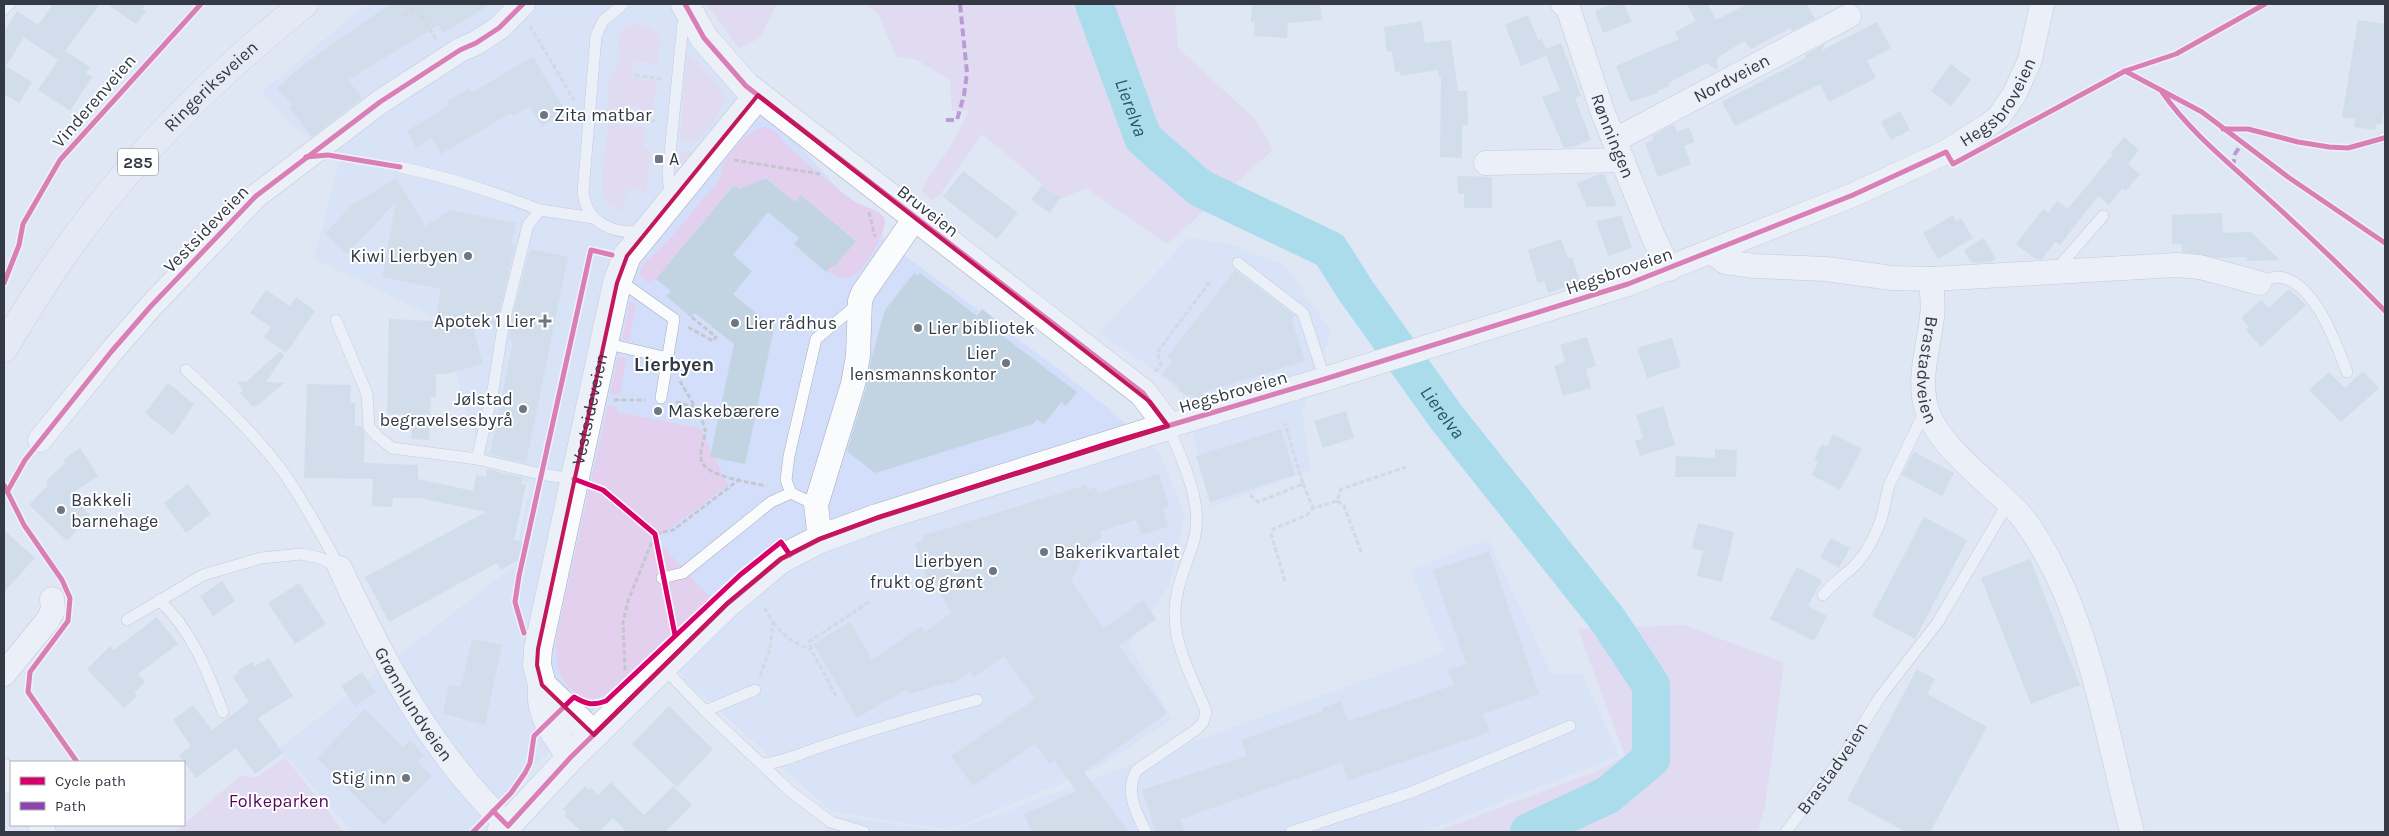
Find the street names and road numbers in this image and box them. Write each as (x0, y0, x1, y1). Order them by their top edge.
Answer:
street label: Ringeriksveien (159, 36, 263, 136)
street label: Nordveien (1690, 49, 1774, 107)
street label: Vinderenveien (47, 50, 141, 152)
street label: Hegsbroveien (1956, 54, 2041, 152)
street label: Rønningen (1586, 91, 1639, 182)
road number: 285 (118, 148, 158, 176)
street label: Bruveien (893, 180, 963, 242)
street label: Vestsideveien (159, 181, 253, 277)
street label: Hegsbroveien (1563, 242, 1675, 300)
street label: Brastadveien (1912, 315, 1943, 427)
street label: Vestsideveien (567, 351, 612, 467)
street label: Hegsbroveien (1176, 366, 1290, 418)
street label: Grønnlundveien (370, 643, 458, 766)
street label: Brastadveien (1792, 718, 1873, 819)

